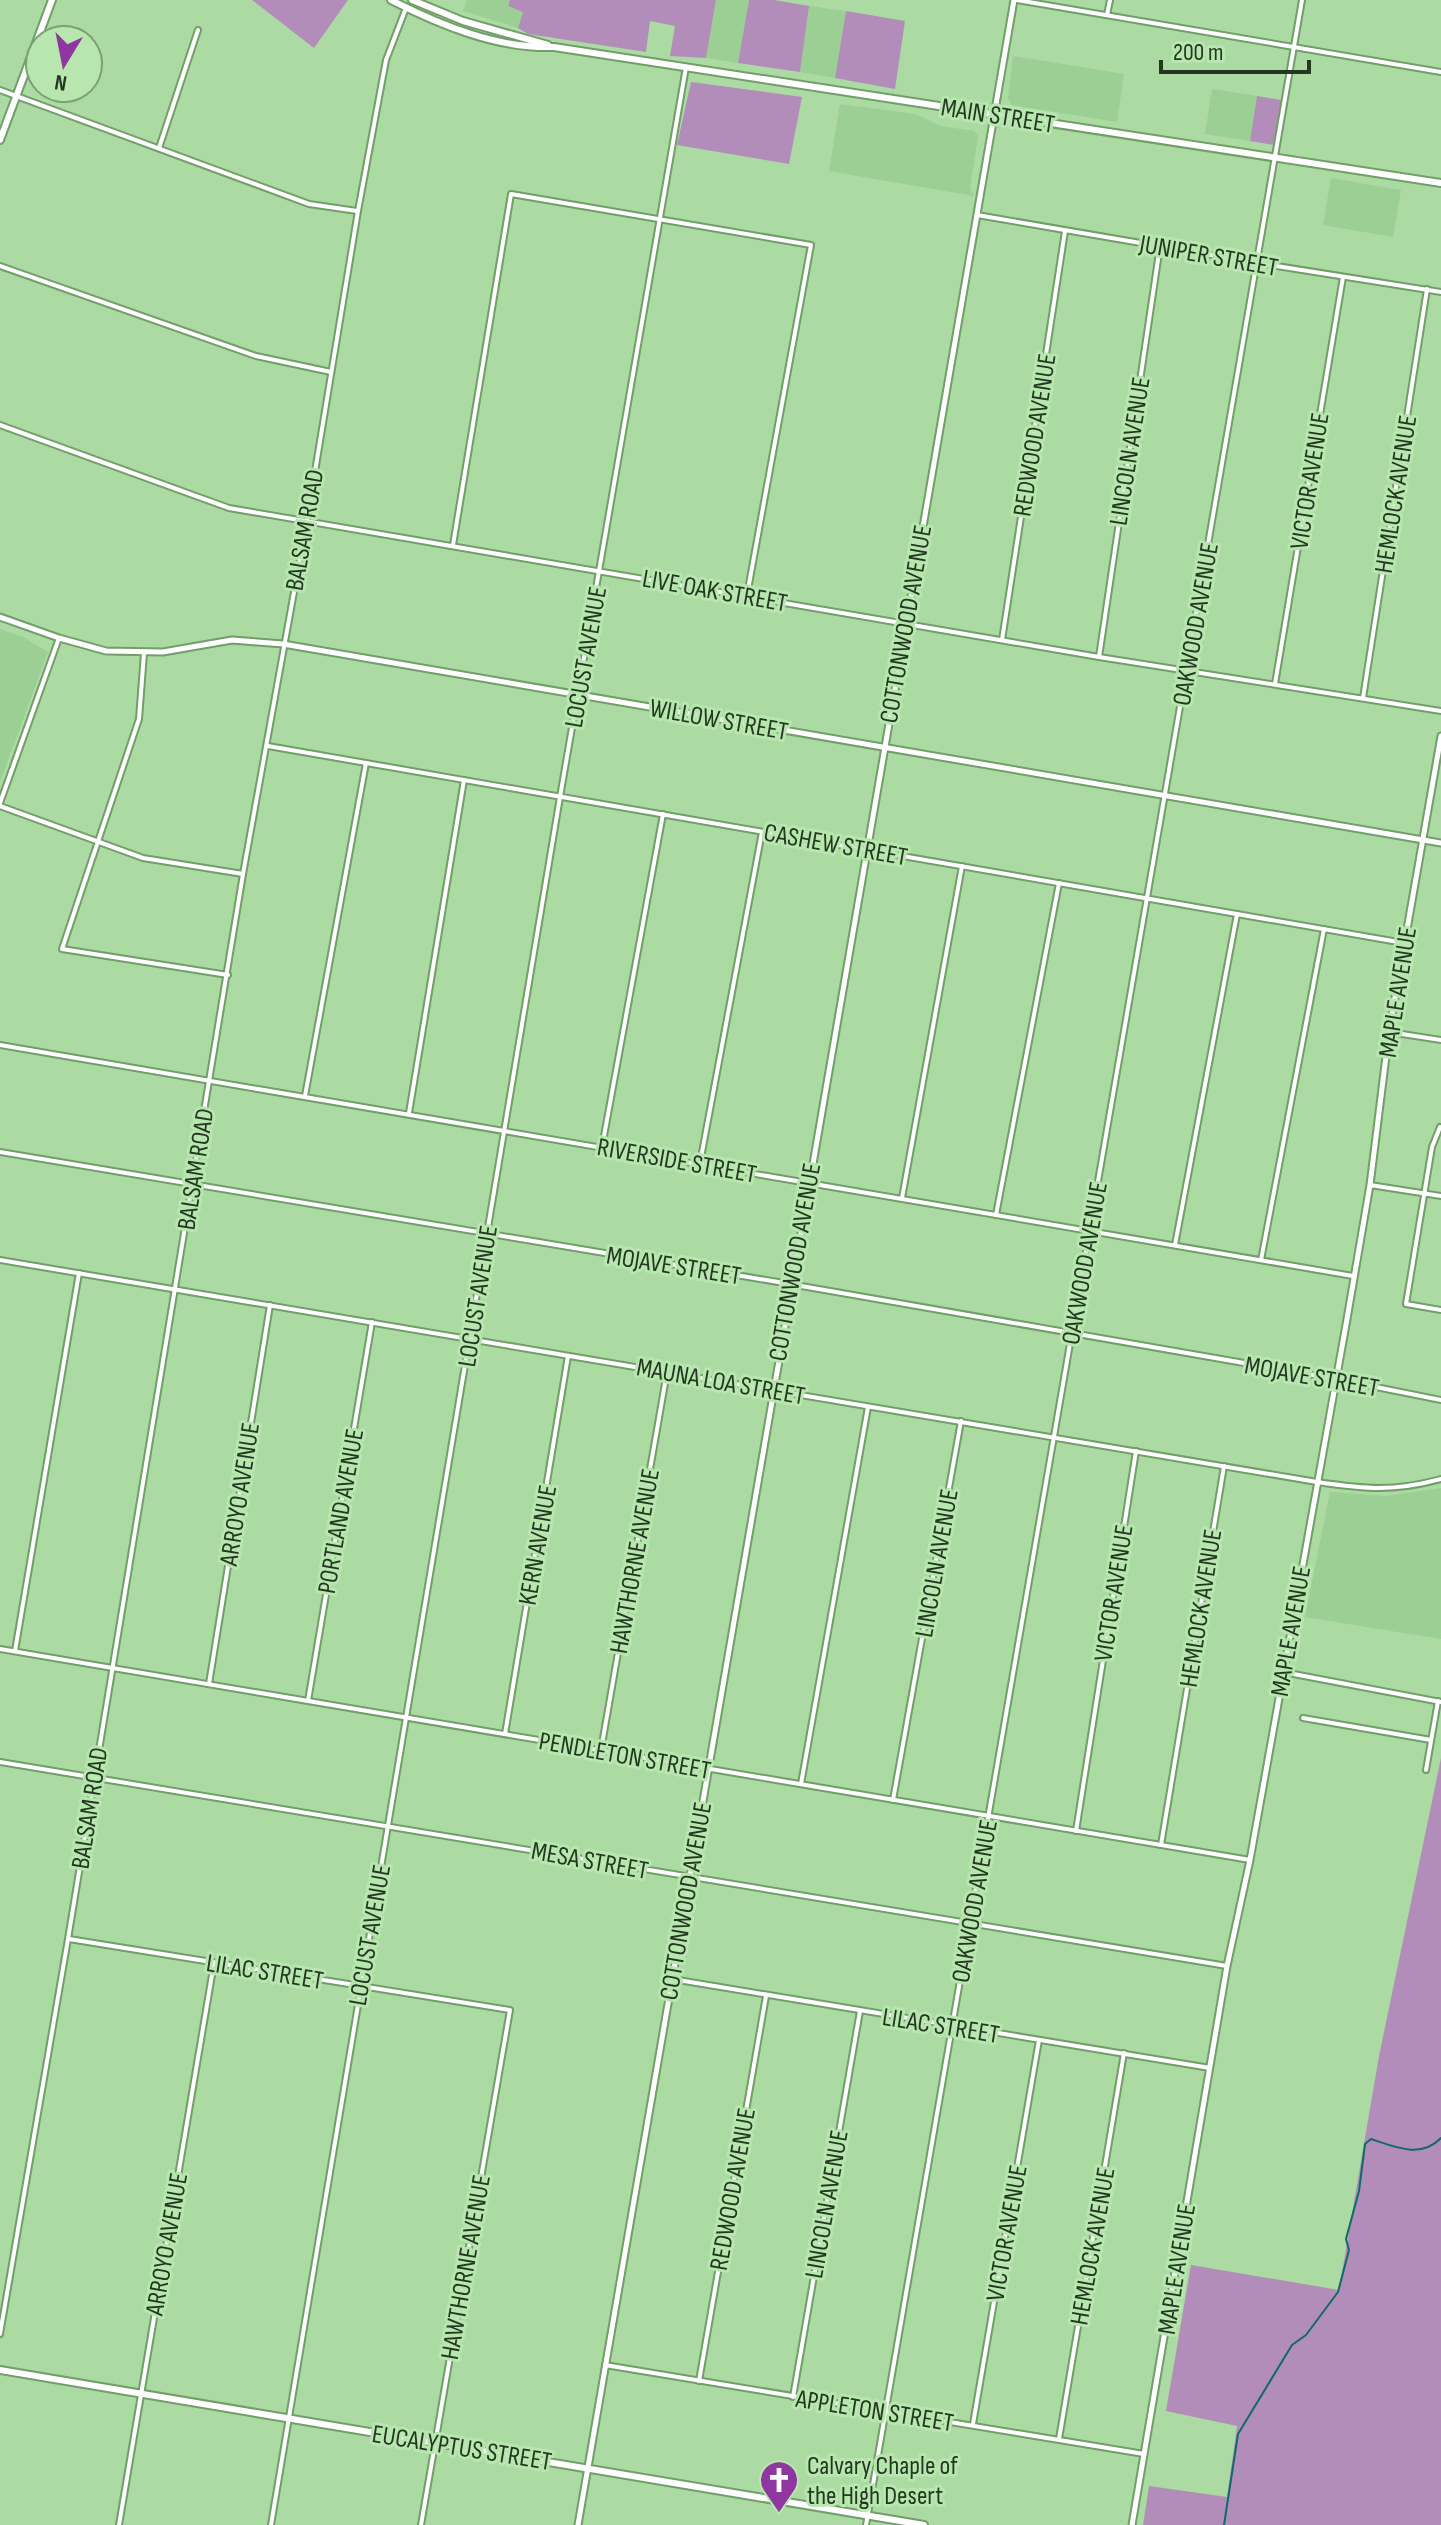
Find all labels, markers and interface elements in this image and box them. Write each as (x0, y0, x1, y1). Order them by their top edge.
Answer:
north arrow (24, 24, 104, 104)
scale bar (1161, 24, 1309, 74)
text: 200 m (1173, 38, 1224, 67)
text: N (53, 68, 69, 97)
street label: MAIN STREET (939, 92, 1057, 141)
street label: JUNIPER STREET (1136, 229, 1280, 284)
street label: REDWOOD AVENUE (1007, 352, 1064, 519)
street label: LINCOLN AVENUE (1103, 375, 1158, 528)
street label: VICTOR AVENUE (1284, 411, 1337, 552)
street label: HEMLOCK AVENUE (1369, 413, 1424, 575)
street label: BALSAM ROAD (280, 467, 331, 593)
street label: COTTONWOOD AVENUE (874, 523, 939, 726)
street label: OAKWOOD AVENUE (1167, 540, 1226, 708)
street label: LIVE OAK STREET (640, 563, 790, 619)
street label: LOCUST AVENUE (559, 584, 614, 730)
street label: WILLOW STREET (647, 693, 790, 748)
street label: CASHEW STREET (761, 818, 910, 873)
street label: MAPLE AVENUE (1373, 925, 1424, 1060)
street label: BALSAM ROAD (172, 1106, 221, 1232)
street label: RIVERSIDE STREET (595, 1132, 759, 1191)
street label: COTTONWOOD AVENUE (763, 1161, 828, 1364)
street label: OAKWOOD AVENUE (1056, 1179, 1115, 1347)
street label: LOCUST AVENUE (452, 1223, 505, 1369)
street label: MOJAVE STREET (604, 1241, 743, 1292)
street label: MOJAVE STREET (1242, 1350, 1381, 1405)
street label: MAUNA LOA STREET (634, 1352, 807, 1413)
street label: ARROYO AVENUE (214, 1421, 267, 1569)
street label: PORTLAND AVENUE (312, 1426, 371, 1596)
street label: HAWTHORNE AVENUE (604, 1466, 667, 1656)
street label: KERN AVENUE (513, 1483, 564, 1608)
street label: LINCOLN AVENUE (909, 1487, 966, 1640)
street label: VICTOR AVENUE (1088, 1523, 1141, 1664)
street label: HEMLOCK AVENUE (1174, 1527, 1229, 1689)
street label: MAPLE AVENUE (1265, 1564, 1318, 1699)
street label: PENDLETON STREET (536, 1726, 713, 1787)
street label: BALSAM ROAD (66, 1745, 115, 1871)
street label: COTTONWOOD AVENUE (654, 1800, 719, 2003)
street label: OAKWOOD AVENUE (946, 1817, 1005, 1985)
street label: MESA STREET (529, 1836, 651, 1887)
street label: LOCUST AVENUE (343, 1862, 398, 2008)
street label: LILAC STREET (204, 1948, 325, 1997)
street label: LILAC STREET (880, 2002, 1001, 2051)
street label: REDWOOD AVENUE (704, 2106, 763, 2273)
street label: LINCOLN AVENUE (799, 2128, 856, 2281)
street label: VICTOR AVENUE (980, 2163, 1035, 2304)
street label: HEMLOCK AVENUE (1064, 2165, 1123, 2328)
street label: ARROYO AVENUE (140, 2171, 195, 2319)
street label: HAWTHORNE AVENUE (435, 2172, 498, 2362)
street label: MAPLE AVENUE (1152, 2202, 1203, 2337)
street label: APPLETON STREET (793, 2384, 956, 2439)
street label: EUCALYPTUS STREET (370, 2419, 554, 2478)
place label: Calvary Chaple of the High Desert (807, 2451, 958, 2512)
church icon: Calvary Chaple of the High Desert (758, 2459, 800, 2514)

